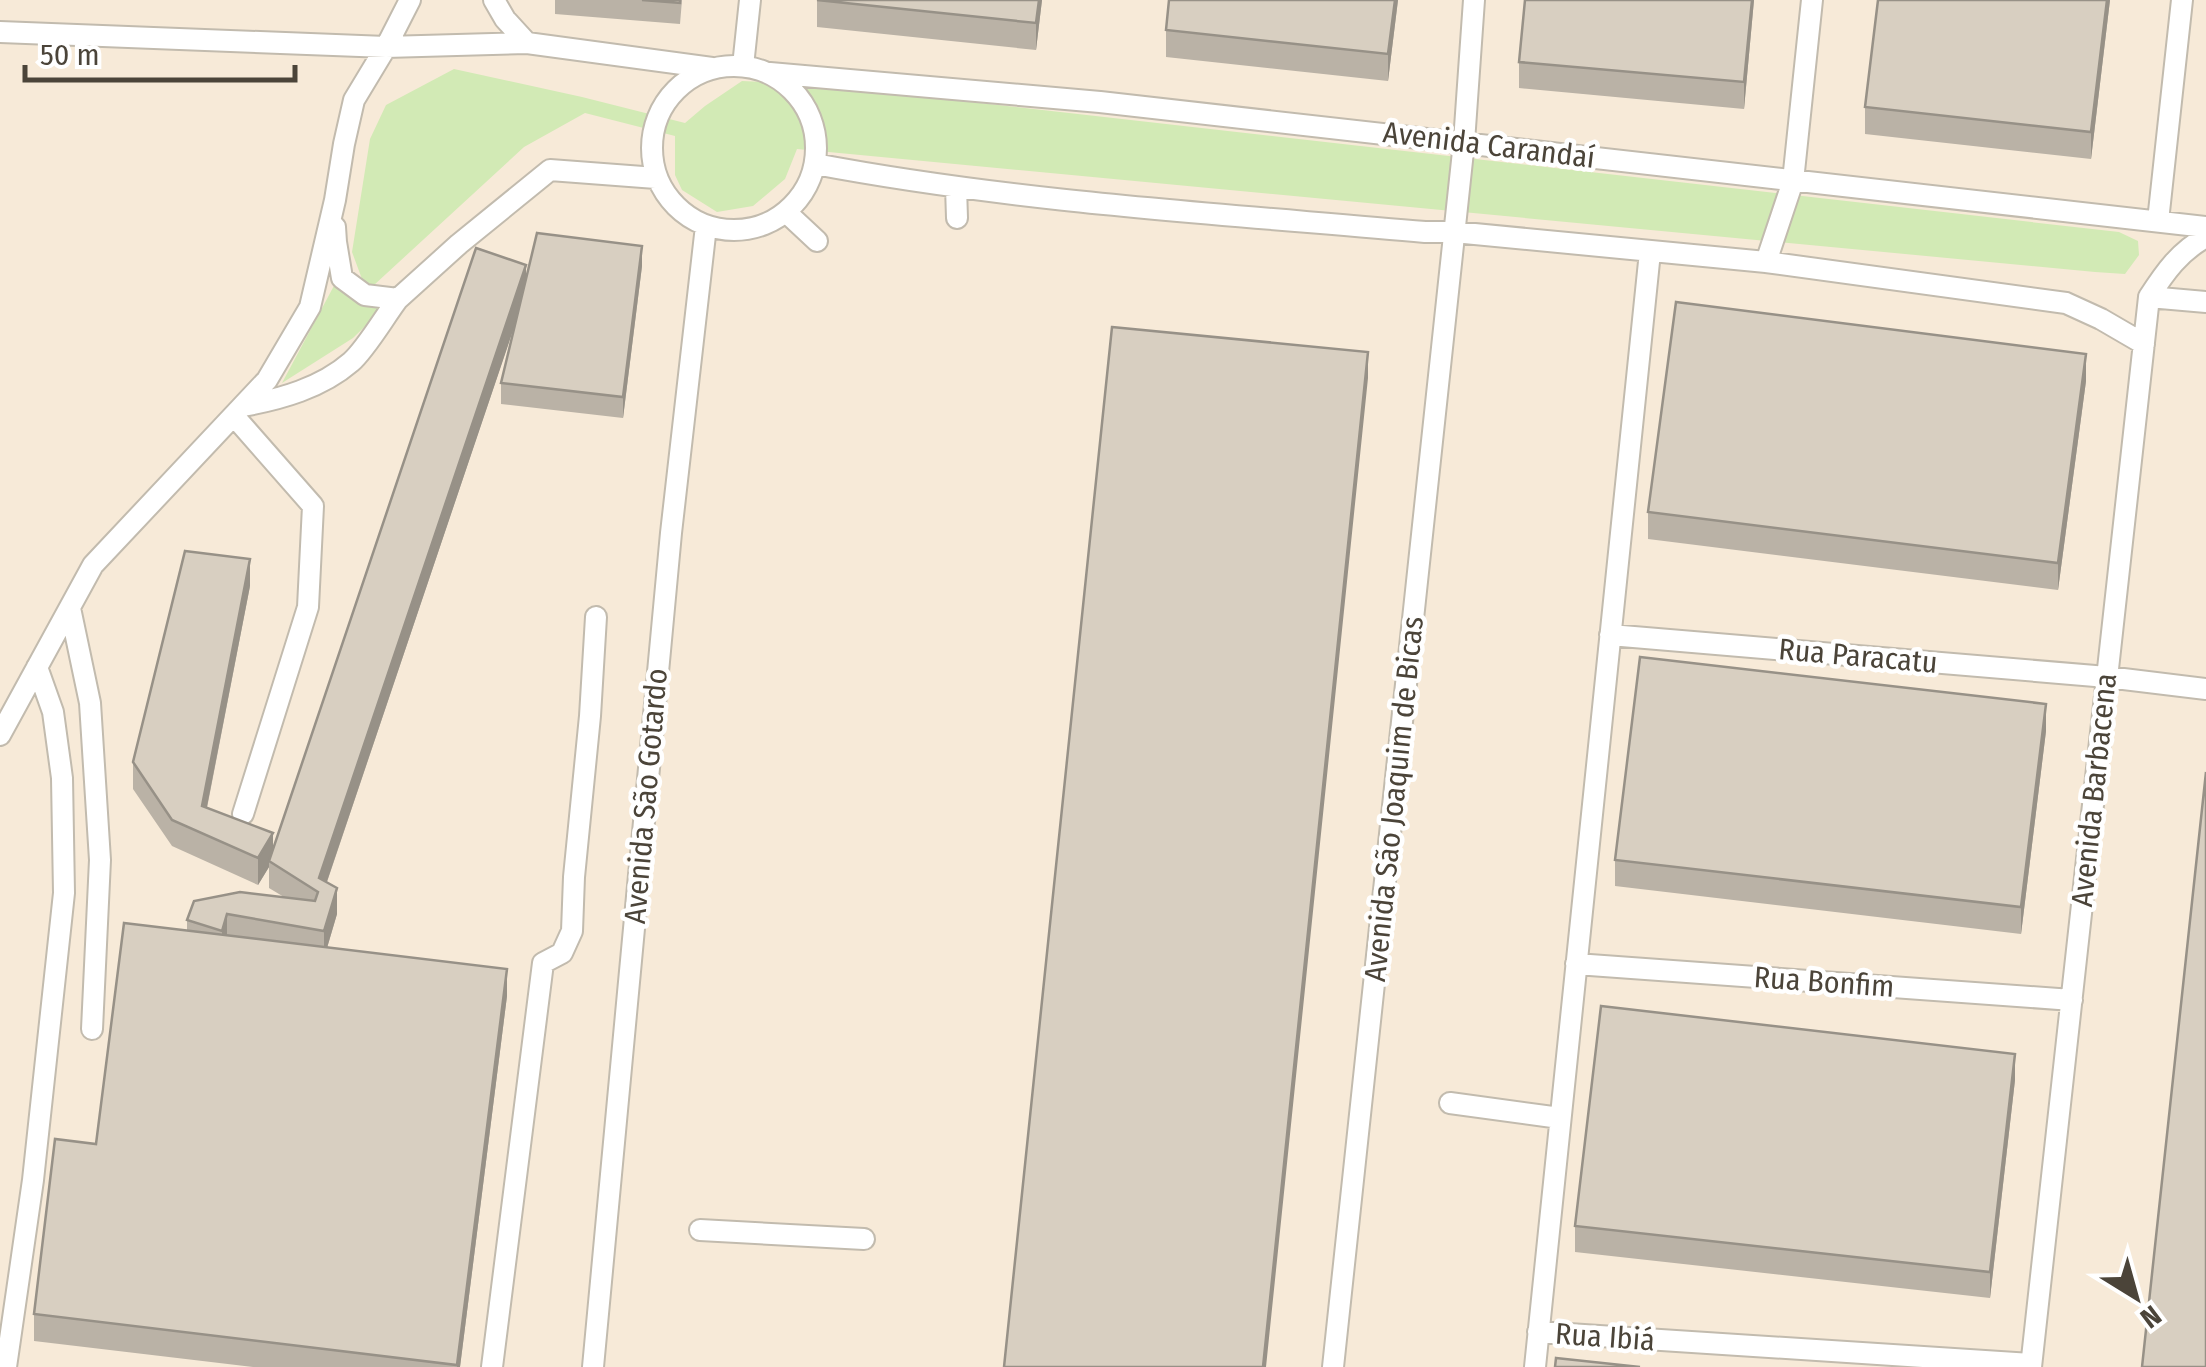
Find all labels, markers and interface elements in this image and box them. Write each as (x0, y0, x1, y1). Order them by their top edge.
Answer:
scale bar (25, 20, 295, 82)
text: 50 m (40, 37, 100, 73)
street label: Avenida Carandaí (1381, 114, 1597, 176)
street label: Avenida São Joaquim de Bicas (1357, 615, 1431, 983)
street label: Rua Paracatu (1777, 631, 1939, 681)
street label: Avenida São Gotardo (617, 667, 675, 925)
street label: Avenida Barbacena (2064, 671, 2124, 909)
street label: Rua Bonfim (1753, 959, 1895, 1005)
north arrow (2086, 1247, 2186, 1347)
text: N (2134, 1298, 2167, 1335)
street label: Rua Ibiá (1554, 1316, 1656, 1358)

